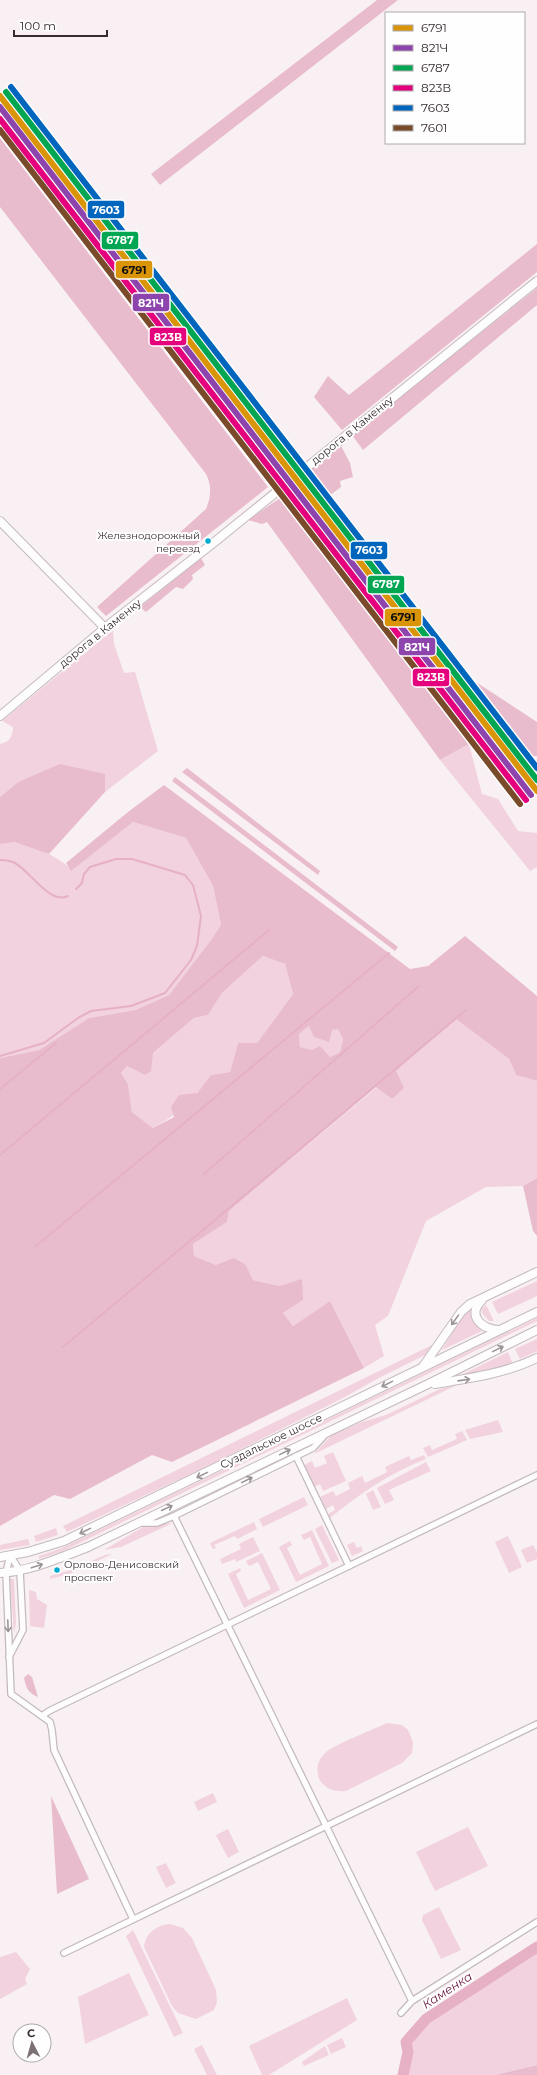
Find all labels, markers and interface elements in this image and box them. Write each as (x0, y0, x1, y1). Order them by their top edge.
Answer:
scale bar (14, 12, 107, 38)
legend (385, 12, 525, 144)
text: 100 m (20, 18, 56, 33)
text: 6791 (421, 20, 447, 35)
text: 821Ч (421, 40, 448, 55)
text: 6787 (421, 60, 450, 75)
text: 823В (421, 80, 451, 95)
text: 7603 (421, 100, 450, 115)
text: 7601 (421, 120, 447, 135)
line badge: 7603 (87, 200, 125, 219)
text: 7603 (92, 203, 120, 217)
line badge: 6787 (101, 231, 139, 250)
text: 6787 (106, 233, 134, 247)
line badge: 6791 (115, 260, 153, 279)
text: 6791 (121, 263, 147, 277)
line badge: 821Ч (132, 293, 170, 312)
text: 821Ч (138, 296, 164, 310)
line badge: 823В (149, 327, 187, 346)
text: 823В (154, 330, 182, 344)
street label: дорога в Каменку (308, 392, 397, 468)
place label: Железнодорожный переезд (98, 529, 200, 555)
marker: Железнодорожный переезд (203, 536, 213, 546)
line badge: 7603 (350, 541, 388, 560)
text: 7603 (355, 543, 383, 557)
line badge: 6787 (367, 575, 405, 594)
text: 6787 (372, 577, 400, 591)
street label: дорога в Каменку (56, 595, 145, 671)
line badge: 6791 (384, 608, 422, 627)
text: 6791 (390, 610, 416, 624)
line badge: 821Ч (398, 637, 436, 656)
text: 821Ч (404, 640, 430, 654)
line badge: 823В (412, 668, 450, 687)
text: 823В (417, 670, 445, 684)
one-way arrow (451, 1314, 459, 1325)
one-way arrow (492, 1345, 504, 1352)
one-way arrow (458, 1376, 471, 1384)
one-way arrow (382, 1381, 394, 1388)
street label: Суздальское шоссе (218, 1410, 325, 1472)
one-way arrow (278, 1448, 290, 1455)
one-way arrow (197, 1471, 209, 1479)
one-way arrow (241, 1476, 253, 1483)
one-way arrow (161, 1504, 173, 1511)
one-way arrow (80, 1528, 92, 1535)
place label: Орлово-Денисовский проспект (64, 1558, 179, 1584)
one-way arrow (30, 1562, 43, 1569)
marker: Орлово-Денисовский проспект (52, 1565, 62, 1575)
one-way arrow (4, 1619, 12, 1632)
water label: Каменка (419, 1968, 475, 2012)
north arrow (12, 2023, 52, 2063)
text: С (26, 2026, 36, 2040)

